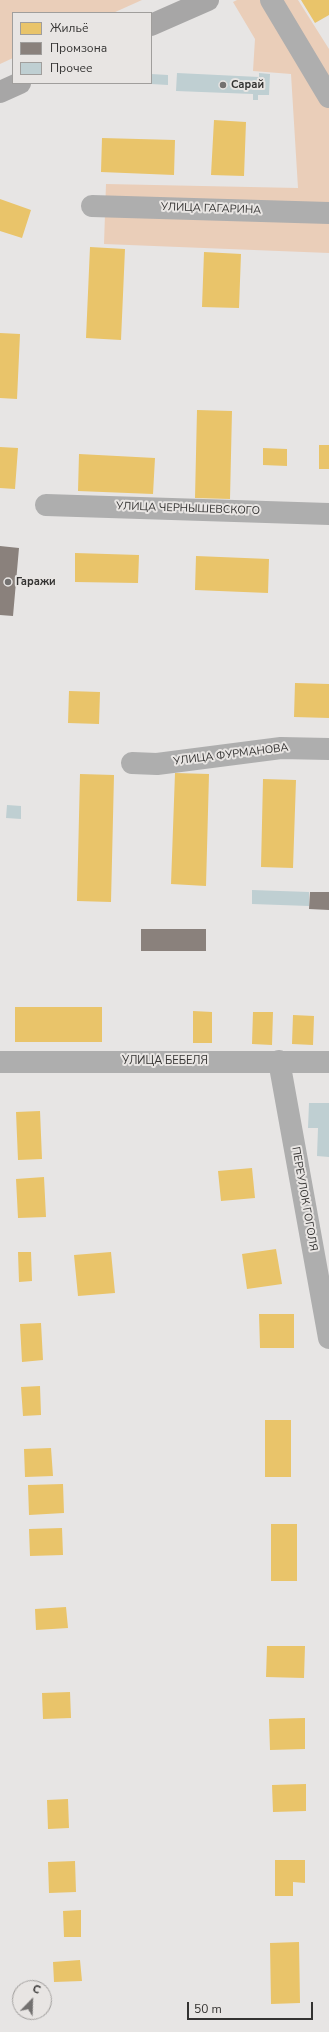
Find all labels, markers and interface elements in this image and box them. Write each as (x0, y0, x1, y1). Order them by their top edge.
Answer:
legend (12, 12, 152, 84)
text: Жильё (50, 20, 88, 36)
text: Промзона (50, 40, 107, 56)
text: Прочее (50, 60, 93, 76)
place label: Сарай (231, 78, 264, 92)
marker: Сарай (218, 80, 228, 90)
street label: УЛИЦА ГАГАРИНА (161, 201, 261, 217)
street label: УЛИЦА ЧЕРНЫШЕВСКОГО (116, 500, 260, 518)
place label: Гаражи (16, 575, 56, 589)
marker: Гаражи (3, 577, 13, 587)
street label: УЛИЦА ФУРМАНОВА (173, 741, 289, 769)
street label: УЛИЦА БЕБЕЛЯ (122, 1054, 208, 1068)
street label: ПЕРЕУЛОК ГОГОЛЯ (288, 1146, 320, 1252)
north arrow (12, 1980, 52, 2020)
text: С (30, 1981, 43, 1998)
scale bar (189, 1994, 315, 2020)
text: 50 m (194, 2001, 222, 2017)

